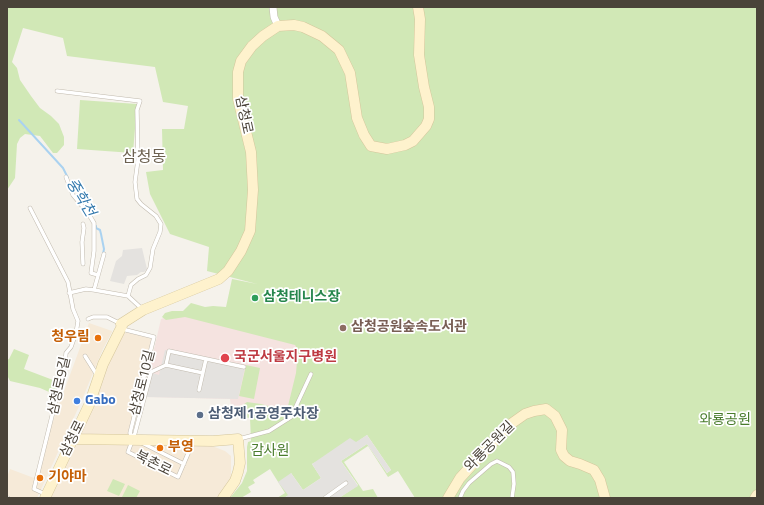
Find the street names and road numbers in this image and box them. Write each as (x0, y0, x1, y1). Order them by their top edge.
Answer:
street label: 삼청로 (231, 94, 255, 136)
street label: 삼청로10길 (127, 348, 159, 418)
street label: 삼청로9길 (45, 355, 75, 417)
street label: 삼청로 (57, 418, 89, 460)
street label: 와룡공원길 (461, 418, 519, 476)
street label: 북촌로 (132, 448, 174, 480)

